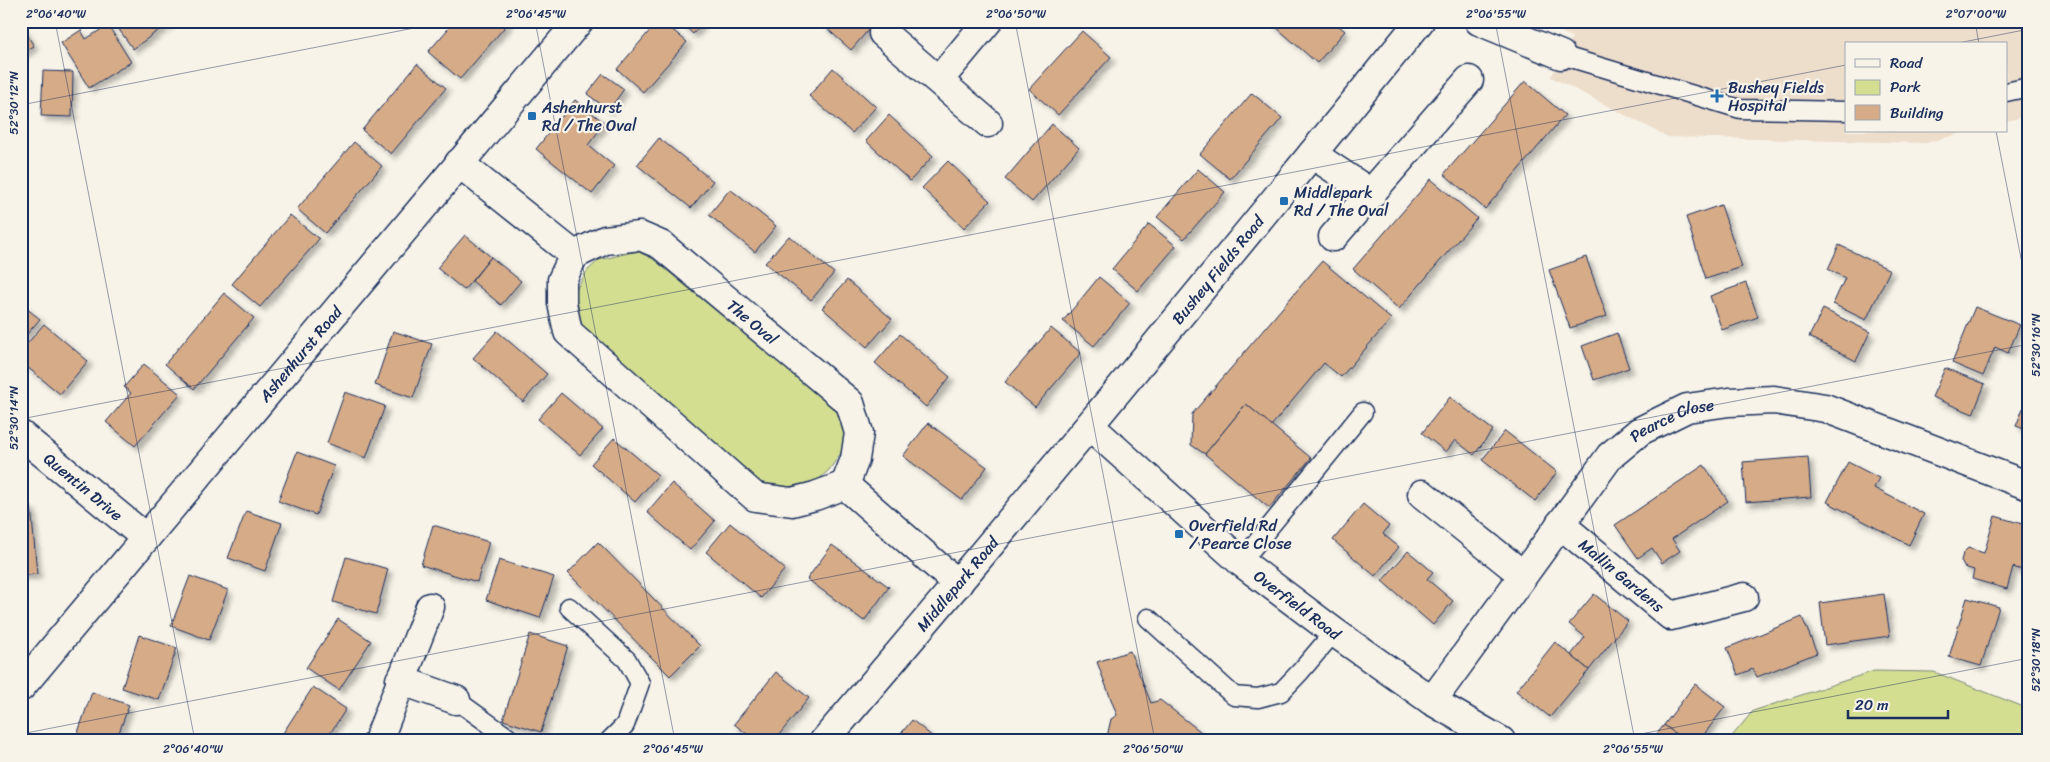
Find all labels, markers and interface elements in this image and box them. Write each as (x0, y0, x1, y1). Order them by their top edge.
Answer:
text: 2°06'40"W (26, 3, 87, 25)
text: 2°06'45"W (506, 3, 567, 25)
text: 2°06'50"W (986, 3, 1047, 25)
text: 2°06'55"W (1466, 3, 1527, 25)
text: 2°07'00"W (1946, 3, 2007, 25)
legend (1845, 42, 2008, 132)
text: Road (1890, 50, 1923, 76)
text: 52°30'12"N (3, 71, 25, 135)
place label: Bushey Fields Hospital (1728, 73, 1824, 120)
text: Park (1890, 74, 1921, 100)
marker: Bushey Fields Hospital (1710, 89, 1724, 103)
place label: Ashenhurst Rd / The Oval (541, 93, 637, 140)
text: Building (1890, 100, 1944, 126)
marker: Ashenhurst Rd / The Oval (526, 110, 538, 122)
place label: Middlepark Rd / The Oval (1294, 178, 1389, 225)
marker: Middlepark Rd / The Oval (1278, 195, 1290, 207)
street label: Bushey Fields Road (1164, 208, 1273, 331)
street label: The Oval (720, 292, 785, 353)
street label: Ashenhurst Road (251, 298, 351, 409)
text: 52°30'16"N (2025, 313, 2047, 377)
text: 52°30'14"N (3, 385, 25, 450)
street label: Pearce Close (1622, 390, 1716, 450)
street label: Quentin Drive (37, 445, 130, 529)
place label: Overfield Rd / Pearce Close (1189, 511, 1292, 558)
marker: Overfield Rd / Pearce Close (1173, 528, 1185, 540)
street label: Middlepark Road (909, 529, 1007, 638)
street label: Mallin Gardens (1572, 531, 1671, 620)
street label: Overfield Road (1247, 562, 1349, 649)
text: 52°30'18"N (2025, 627, 2047, 692)
scale bar (1848, 687, 1948, 719)
text: 20 m (1855, 692, 1889, 718)
text: 2°06'40"W (163, 738, 224, 760)
text: 2°06'45"W (643, 738, 704, 760)
text: 2°06'50"W (1123, 738, 1184, 760)
text: 2°06'55"W (1603, 738, 1664, 760)

